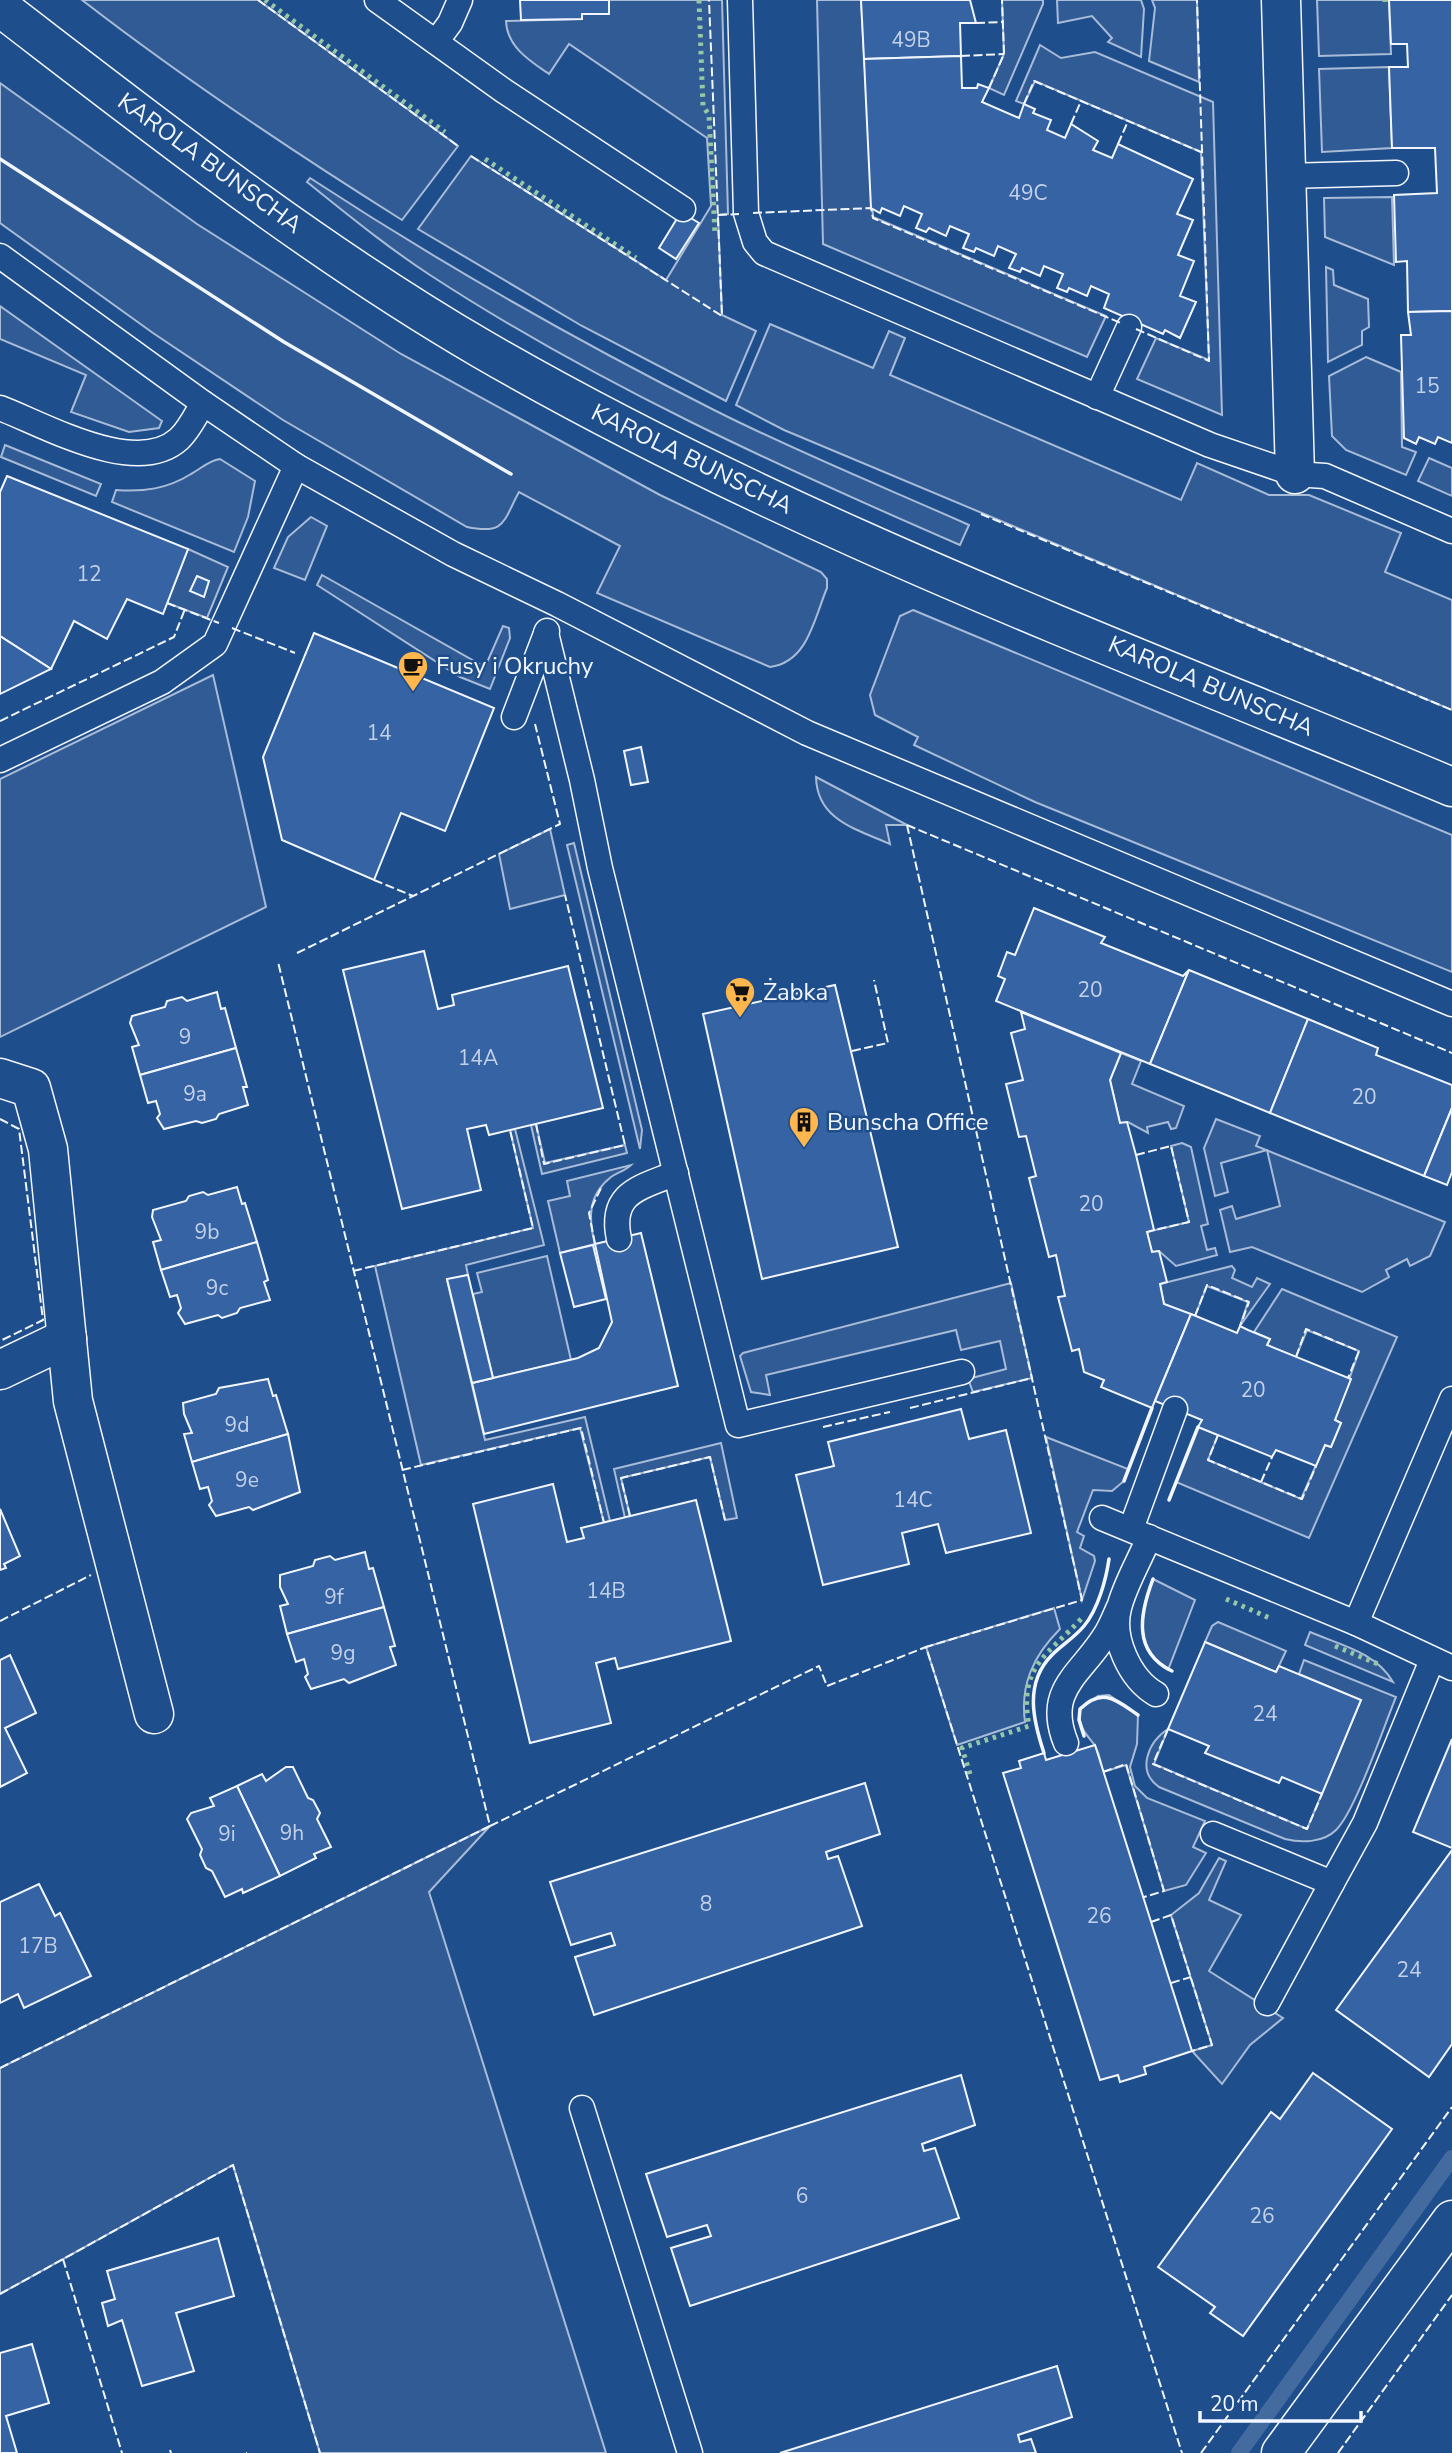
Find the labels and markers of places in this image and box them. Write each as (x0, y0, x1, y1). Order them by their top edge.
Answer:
cafe icon: Fusy i Okruchy (396, 649, 430, 693)
place label: Fusy i Okruchy (436, 650, 594, 682)
supermarket icon: Żabka (723, 975, 757, 1019)
place label: Żabka (763, 976, 828, 1008)
building icon: Bunscha Office (787, 1105, 821, 1149)
place label: Bunscha Office (827, 1106, 989, 1138)

